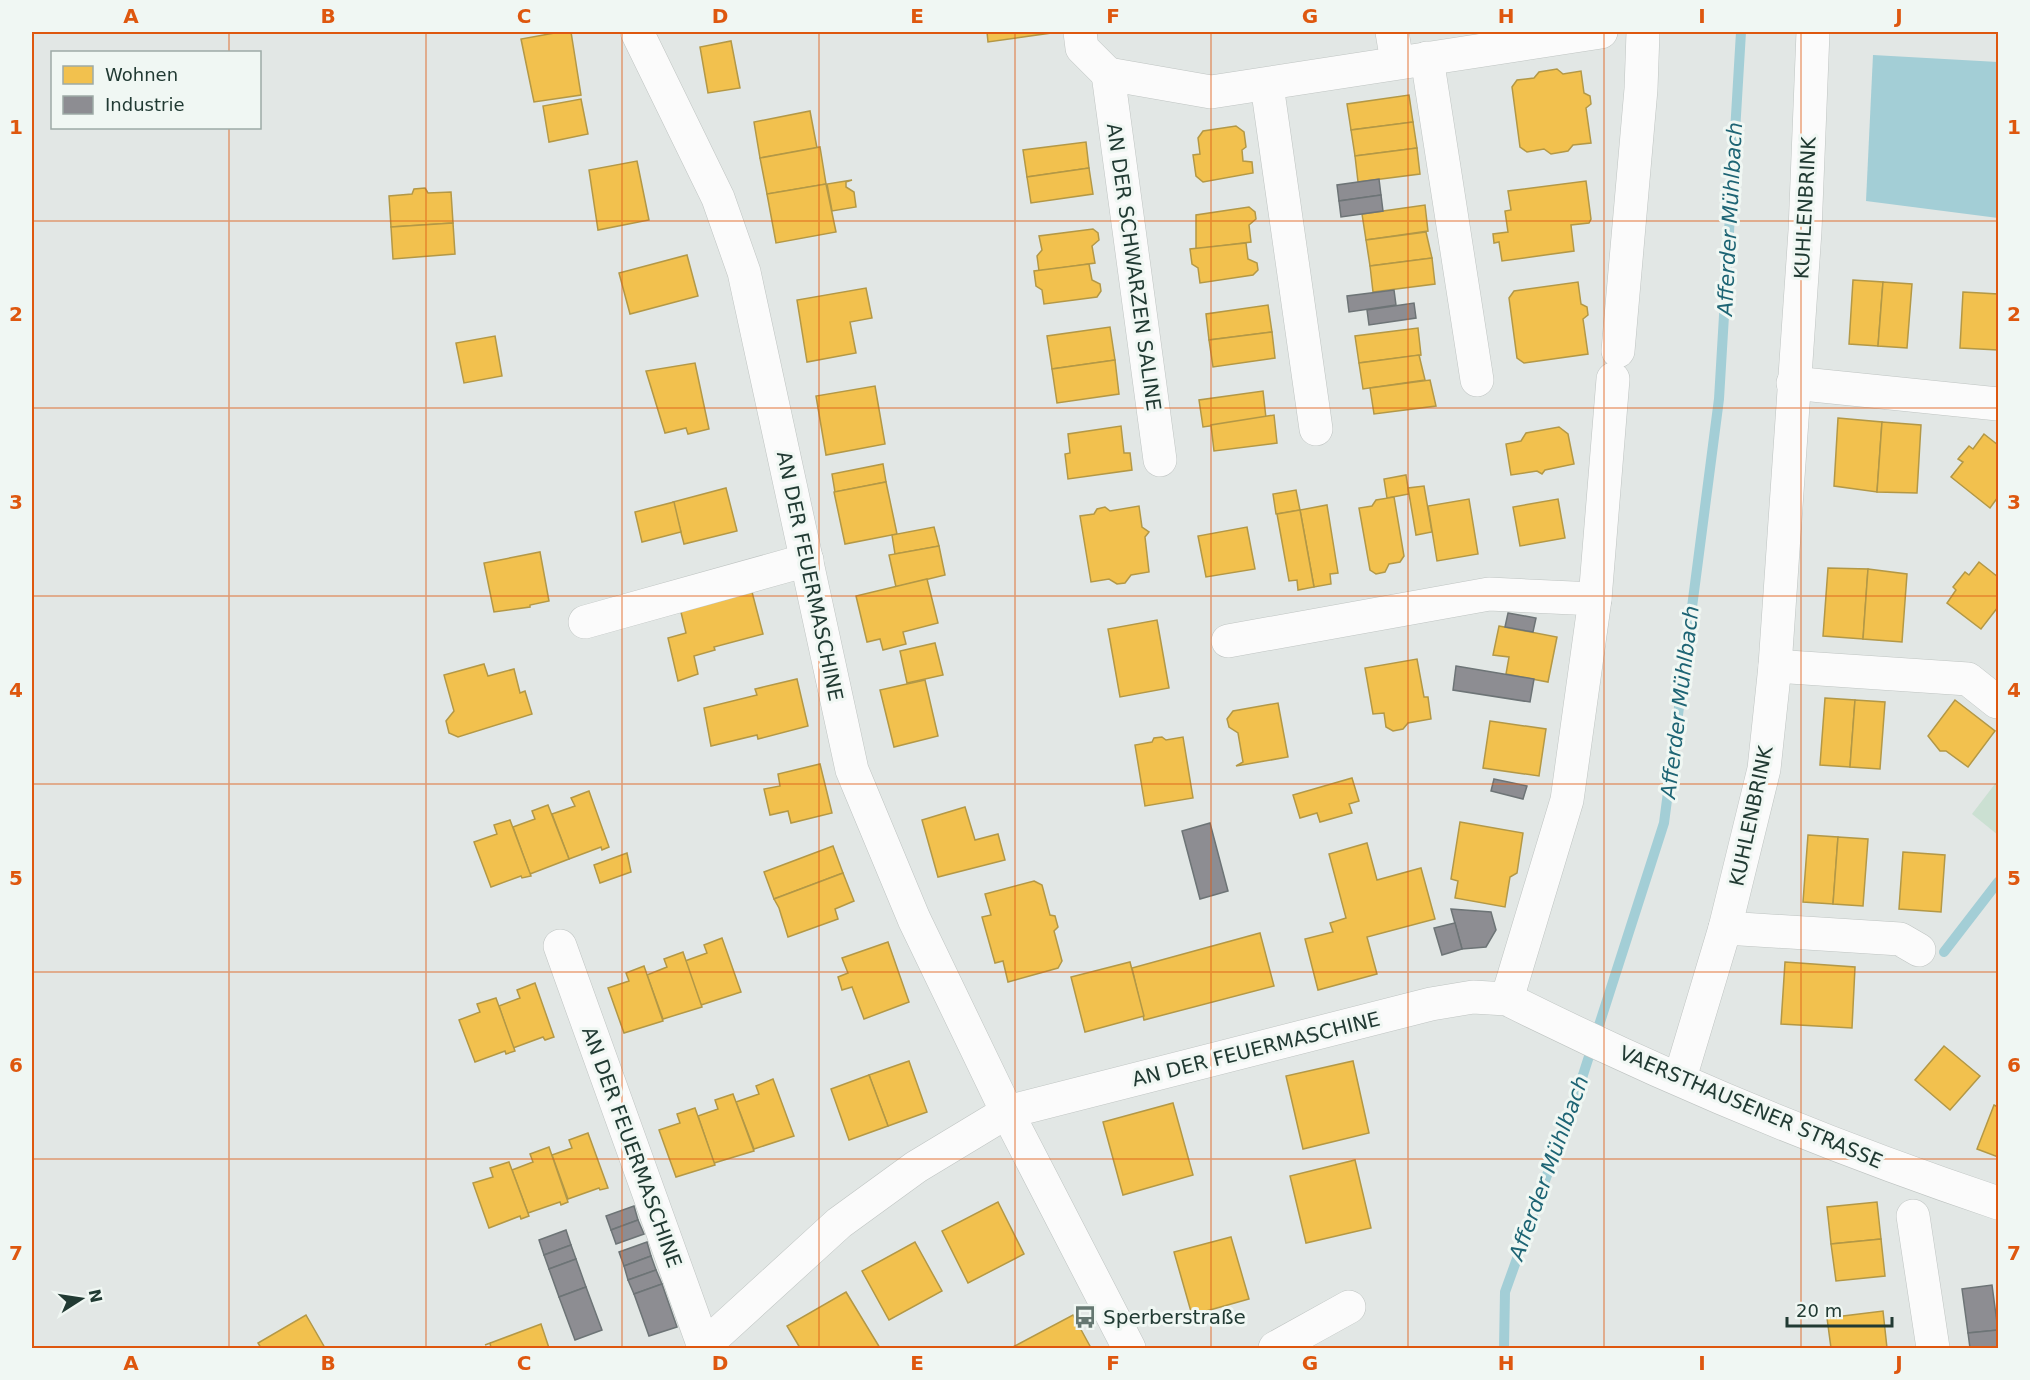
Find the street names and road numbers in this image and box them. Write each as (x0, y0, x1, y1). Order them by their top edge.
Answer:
street label: AN DER SCHWARZEN SALINE (1102, 122, 1166, 412)
street label: KUHLENBRINK (1789, 135, 1821, 280)
street label: AN DER FEUERMASCHINE (772, 449, 848, 703)
street label: KUHLENBRINK (1724, 743, 1778, 888)
street label: AN DER FEUERMASCHINE (1130, 1007, 1382, 1091)
street label: AN DER FEUERMASCHINE (577, 1023, 687, 1271)
street label: VAERSTHAUSENER STRASSE (1616, 1041, 1886, 1173)

